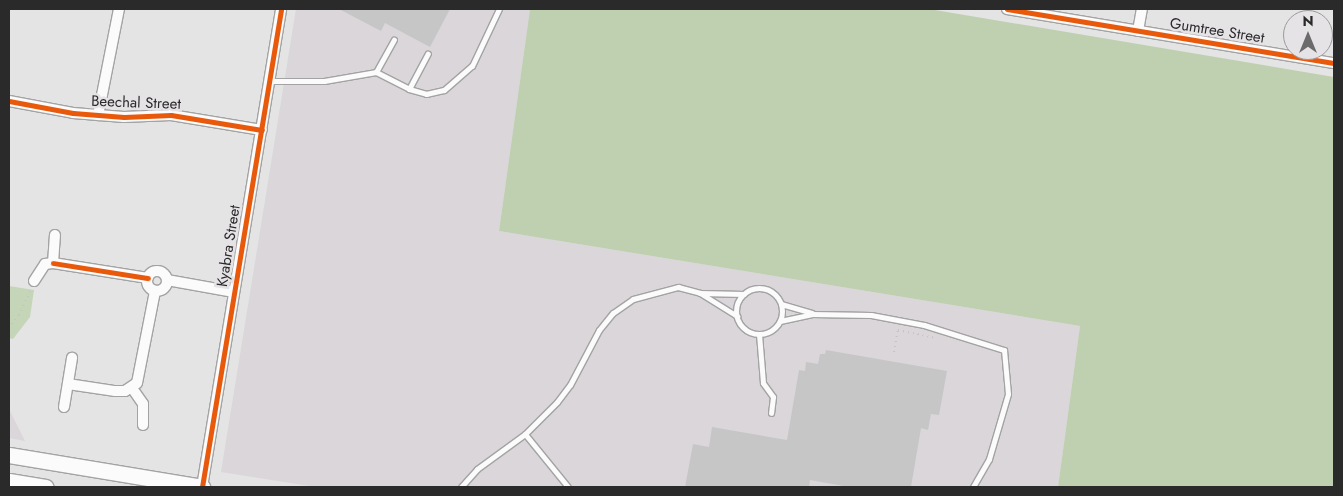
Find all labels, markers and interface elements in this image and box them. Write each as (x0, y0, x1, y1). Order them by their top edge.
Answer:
north arrow (1283, 10, 1333, 60)
text: N (1302, 11, 1314, 31)
street label: Gumtree Street (1168, 15, 1266, 47)
street label: Beechal Street (91, 92, 181, 114)
street label: Kyabra Street (214, 204, 244, 288)

